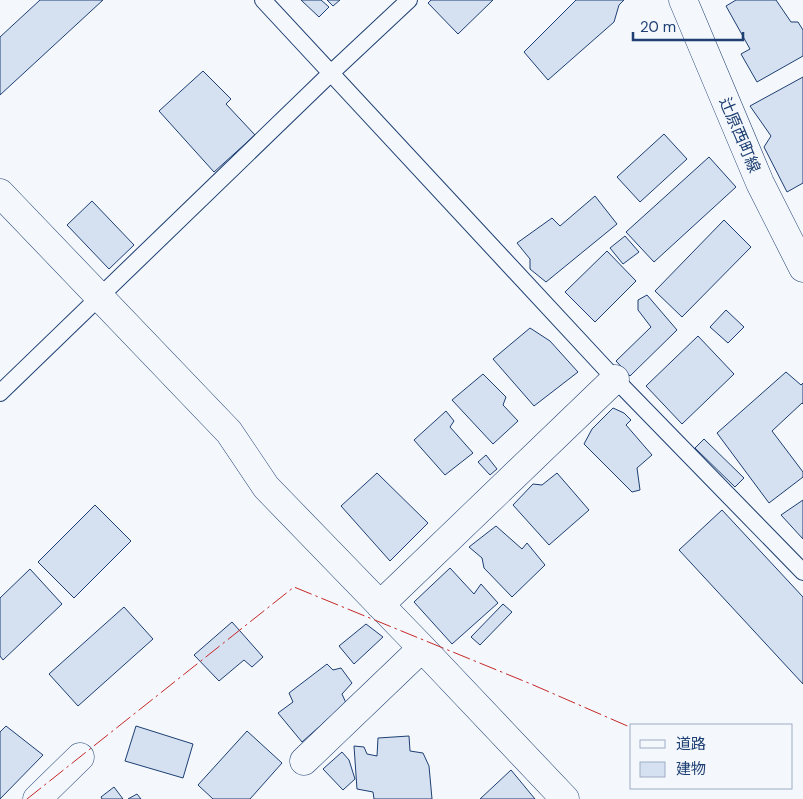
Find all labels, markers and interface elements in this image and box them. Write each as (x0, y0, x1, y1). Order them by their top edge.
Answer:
scale bar (633, 10, 743, 42)
text: 20 m (640, 17, 676, 37)
street label: 辻原西町線 (715, 94, 765, 176)
legend (630, 724, 793, 789)
text: 道路 (676, 734, 706, 754)
text: 建物 (676, 759, 706, 779)

